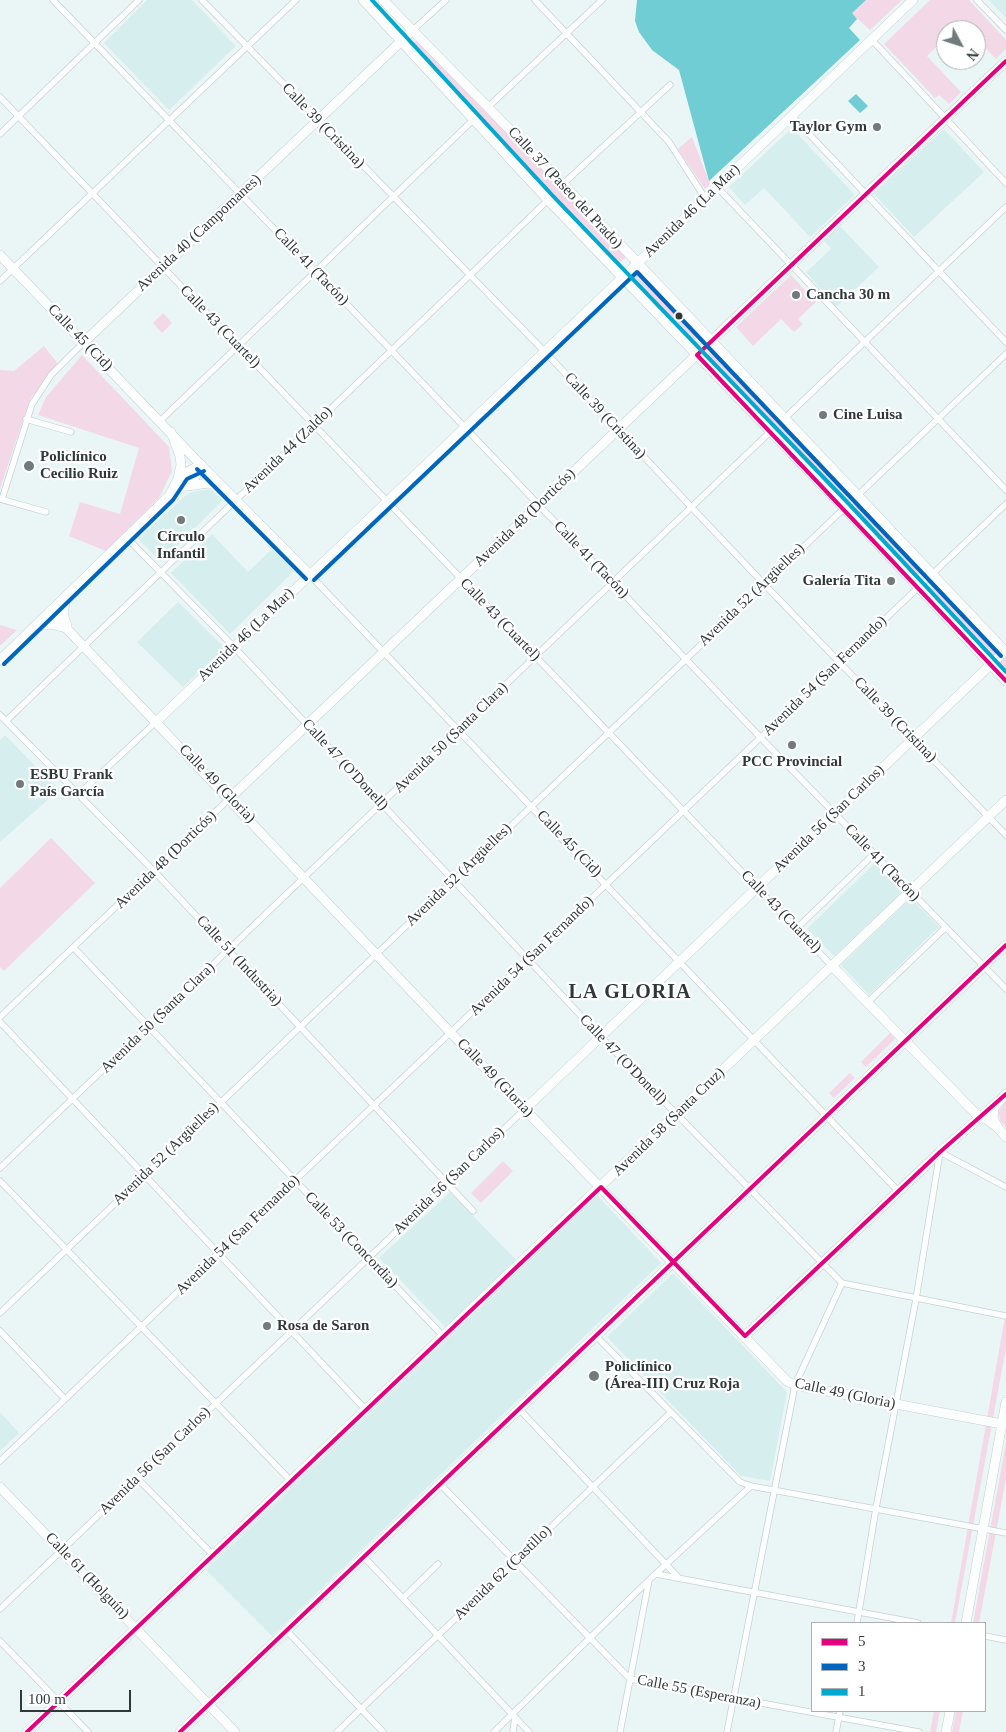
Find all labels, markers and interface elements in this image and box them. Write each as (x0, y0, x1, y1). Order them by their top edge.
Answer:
north arrow (936, 20, 986, 70)
text: N (963, 46, 981, 63)
street label: Calle 39 (Cristina) (278, 80, 368, 172)
place label: Taylor Gym (790, 118, 867, 136)
marker: Taylor Gym (871, 121, 883, 133)
street label: Calle 37 (Paseo del Prado) (504, 123, 626, 253)
street label: Avenida 46 (La Mar) (640, 161, 744, 261)
street label: Avenida 40 (Campomanes) (133, 171, 265, 295)
street label: Calle 41 (Tacón) (270, 225, 352, 309)
street label: Calle 43 (Cuartel) (176, 282, 264, 372)
place label: Cancha 30 m (806, 286, 890, 304)
marker: Cancha 30 m (790, 289, 802, 301)
street label: Calle 45 (Cid) (44, 301, 116, 375)
unlabelled marker (674, 311, 684, 321)
street label: Calle 39 (Cristina) (560, 369, 650, 463)
street label: Avenida 44 (Zaldo) (240, 403, 336, 497)
place label: Cine Luisa (833, 406, 903, 424)
marker: Cine Luisa (817, 409, 829, 421)
place label: Policlínico Cecilio Ruiz (40, 448, 118, 483)
marker: Policlínico Cecilio Ruiz (22, 459, 36, 473)
street label: Avenida 48 (Dorticós) (471, 465, 579, 571)
marker: Círculo Infantil (175, 514, 187, 526)
street label: Calle 41 (Tacón) (550, 518, 632, 602)
place label: Círculo Infantil (157, 528, 205, 563)
street label: Avenida 52 (Argüelles) (695, 540, 809, 650)
place label: Galería Tita (803, 572, 881, 590)
street label: Calle 43 (Cuartel) (456, 575, 544, 665)
marker: Galería Tita (885, 575, 897, 587)
street label: Avenida 46 (La Mar) (194, 585, 298, 685)
street label: Avenida 54 (San Fernando) (759, 612, 891, 740)
street label: Calle 39 (Cristina) (850, 674, 940, 766)
street label: Avenida 50 (Santa Clara) (390, 679, 512, 797)
street label: Calle 47 (O'Donell) (298, 716, 392, 814)
marker: PCC Provincial (786, 739, 798, 751)
street label: Calle 49 (Gloria) (175, 741, 259, 827)
place label: PCC Provincial (742, 753, 842, 771)
street label: Avenida 56 (San Carlos) (770, 761, 888, 877)
place label: ESBU Frank País García (30, 766, 113, 801)
marker: ESBU Frank País García (14, 778, 26, 790)
street label: Avenida 48 (Dorticós) (112, 807, 220, 913)
street label: Calle 45 (Cid) (533, 807, 605, 881)
street label: Avenida 52 (Argüelles) (402, 820, 516, 930)
street label: Calle 41 (Tacón) (841, 821, 923, 905)
street label: Calle 43 (Cuartel) (737, 867, 825, 957)
street label: Avenida 54 (San Fernando) (466, 892, 598, 1020)
street label: Calle 51 (Industria) (192, 912, 286, 1010)
street label: Avenida 50 (Santa Clara) (97, 959, 219, 1077)
district label: LA GLORIA (567, 981, 693, 1005)
street label: Calle 47 (O'Donell) (575, 1011, 671, 1109)
street label: Calle 49 (Gloria) (453, 1035, 537, 1121)
street label: Avenida 58 (Santa Cruz) (609, 1064, 729, 1180)
street label: Avenida 52 (Argüelles) (109, 1099, 223, 1209)
street label: Avenida 56 (San Carlos) (390, 1123, 508, 1239)
street label: Avenida 54 (San Fernando) (172, 1171, 304, 1299)
street label: Calle 53 (Concordia) (301, 1188, 401, 1292)
place label: Rosa de Saron (277, 1317, 369, 1335)
marker: Rosa de Saron (261, 1320, 273, 1332)
place label: Policlínico (Área-III) Cruz Roja (605, 1358, 740, 1393)
marker: Policlínico (Área-III) Cruz Roja (587, 1369, 601, 1383)
street label: Calle 49 (Gloria) (793, 1375, 897, 1413)
street label: Avenida 56 (San Carlos) (96, 1403, 214, 1519)
street label: Avenida 62 (Castillo) (450, 1522, 556, 1624)
street label: Calle 61 (Holguín) (41, 1529, 133, 1623)
legend (811, 1622, 986, 1712)
text: 5 (858, 1633, 866, 1649)
text: 3 (858, 1658, 866, 1674)
street label: Calle 55 (Esperanza) (636, 1671, 762, 1713)
scale bar (22, 1680, 134, 1712)
text: 1 (858, 1683, 866, 1699)
text: 100 m (28, 1691, 66, 1707)

